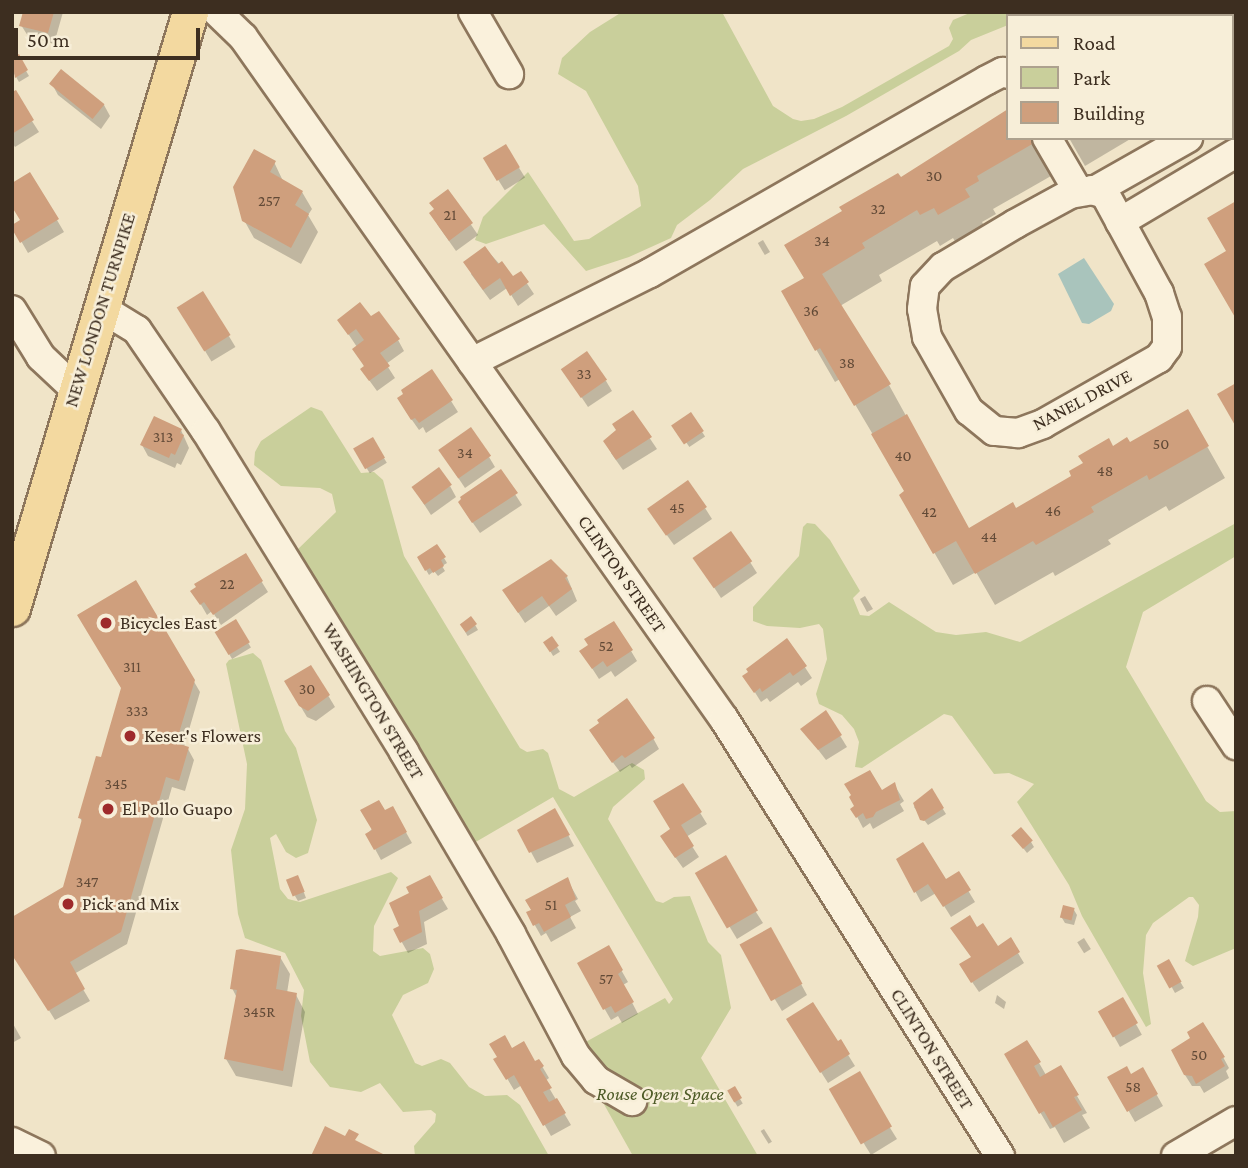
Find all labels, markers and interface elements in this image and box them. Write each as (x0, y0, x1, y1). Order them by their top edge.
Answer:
scale bar (18, 14, 203, 58)
legend (1006, 14, 1234, 140)
text: 50 m (27, 28, 70, 52)
text: Road (1073, 31, 1116, 55)
text: Park (1073, 66, 1110, 90)
text: Building (1073, 101, 1145, 125)
house number: 30 (926, 166, 942, 186)
house number: 257 (258, 191, 280, 211)
house number: 32 (870, 199, 886, 219)
house number: 21 (444, 205, 456, 225)
street label: NEW LONDON TURNPIKE (60, 210, 140, 410)
house number: 34 (814, 231, 830, 251)
house number: 36 (803, 301, 819, 321)
house number: 38 (839, 353, 855, 373)
house number: 33 (576, 364, 592, 384)
street label: NANEL DRIVE (1028, 364, 1136, 436)
house number: 313 (153, 427, 173, 447)
house number: 50 (1153, 434, 1169, 454)
house number: 34 (457, 443, 473, 463)
house number: 40 (894, 446, 912, 466)
house number: 48 (1097, 461, 1113, 481)
house number: 45 (669, 498, 685, 518)
house number: 46 (1045, 501, 1061, 521)
house number: 42 (921, 502, 937, 522)
street label: CLINTON STREET (573, 511, 671, 637)
house number: 44 (981, 527, 997, 547)
house number: 22 (219, 574, 235, 594)
place label: Bicycles East (120, 612, 217, 634)
marker: Bicycles East (98, 615, 114, 631)
street label: WASHINGTON STREET (317, 619, 429, 783)
house number: 52 (599, 636, 613, 656)
house number: 311 (123, 657, 141, 677)
house number: 30 (299, 679, 315, 699)
house number: 333 (126, 701, 148, 721)
place label: Keser's Flowers (144, 725, 261, 747)
marker: Keser's Flowers (122, 728, 138, 744)
house number: 345 (104, 774, 128, 794)
place label: El Pollo Guapo (122, 798, 233, 820)
marker: El Pollo Guapo (100, 801, 116, 817)
house number: 347 (76, 872, 98, 892)
place label: Pick and Mix (82, 893, 179, 915)
house number: 51 (545, 895, 557, 915)
marker: Pick and Mix (60, 896, 76, 912)
house number: 57 (599, 969, 613, 989)
street label: CLINTON STREET (886, 984, 978, 1114)
house number: 345R (243, 1002, 275, 1022)
house number: 50 (1191, 1045, 1207, 1065)
house number: 58 (1125, 1077, 1141, 1097)
park label: Rouse Open Space (596, 1083, 724, 1105)

